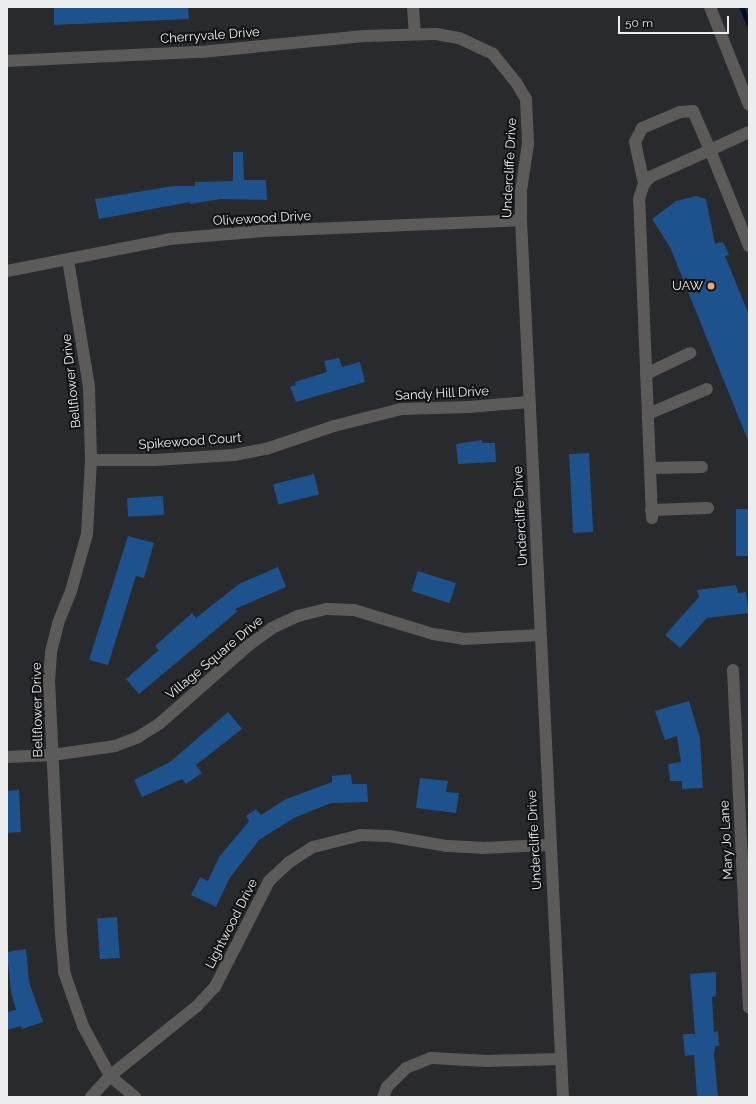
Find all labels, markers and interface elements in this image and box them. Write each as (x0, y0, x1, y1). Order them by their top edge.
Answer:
scale bar (620, 8, 731, 34)
text: 50 m (625, 16, 653, 30)
street label: Cherryvale Drive (160, 25, 260, 47)
street label: Undercliffe Drive (500, 118, 520, 218)
street label: Olivewood Drive (212, 209, 312, 229)
place label: UAW (672, 278, 703, 294)
marker: UAW (706, 281, 716, 291)
street label: Bellflower Drive (59, 333, 85, 429)
street label: Sandy Hill Drive (394, 384, 490, 404)
street label: Spikewood Court (138, 431, 242, 453)
street label: Undercliffe Drive (511, 466, 531, 566)
street label: Village Square Drive (163, 613, 267, 703)
street label: Bellflower Drive (29, 662, 47, 758)
street label: Undercliffe Drive (525, 790, 545, 890)
street label: Mary Jo Lane (717, 799, 737, 881)
street label: Lightwood Drive (203, 877, 261, 971)

